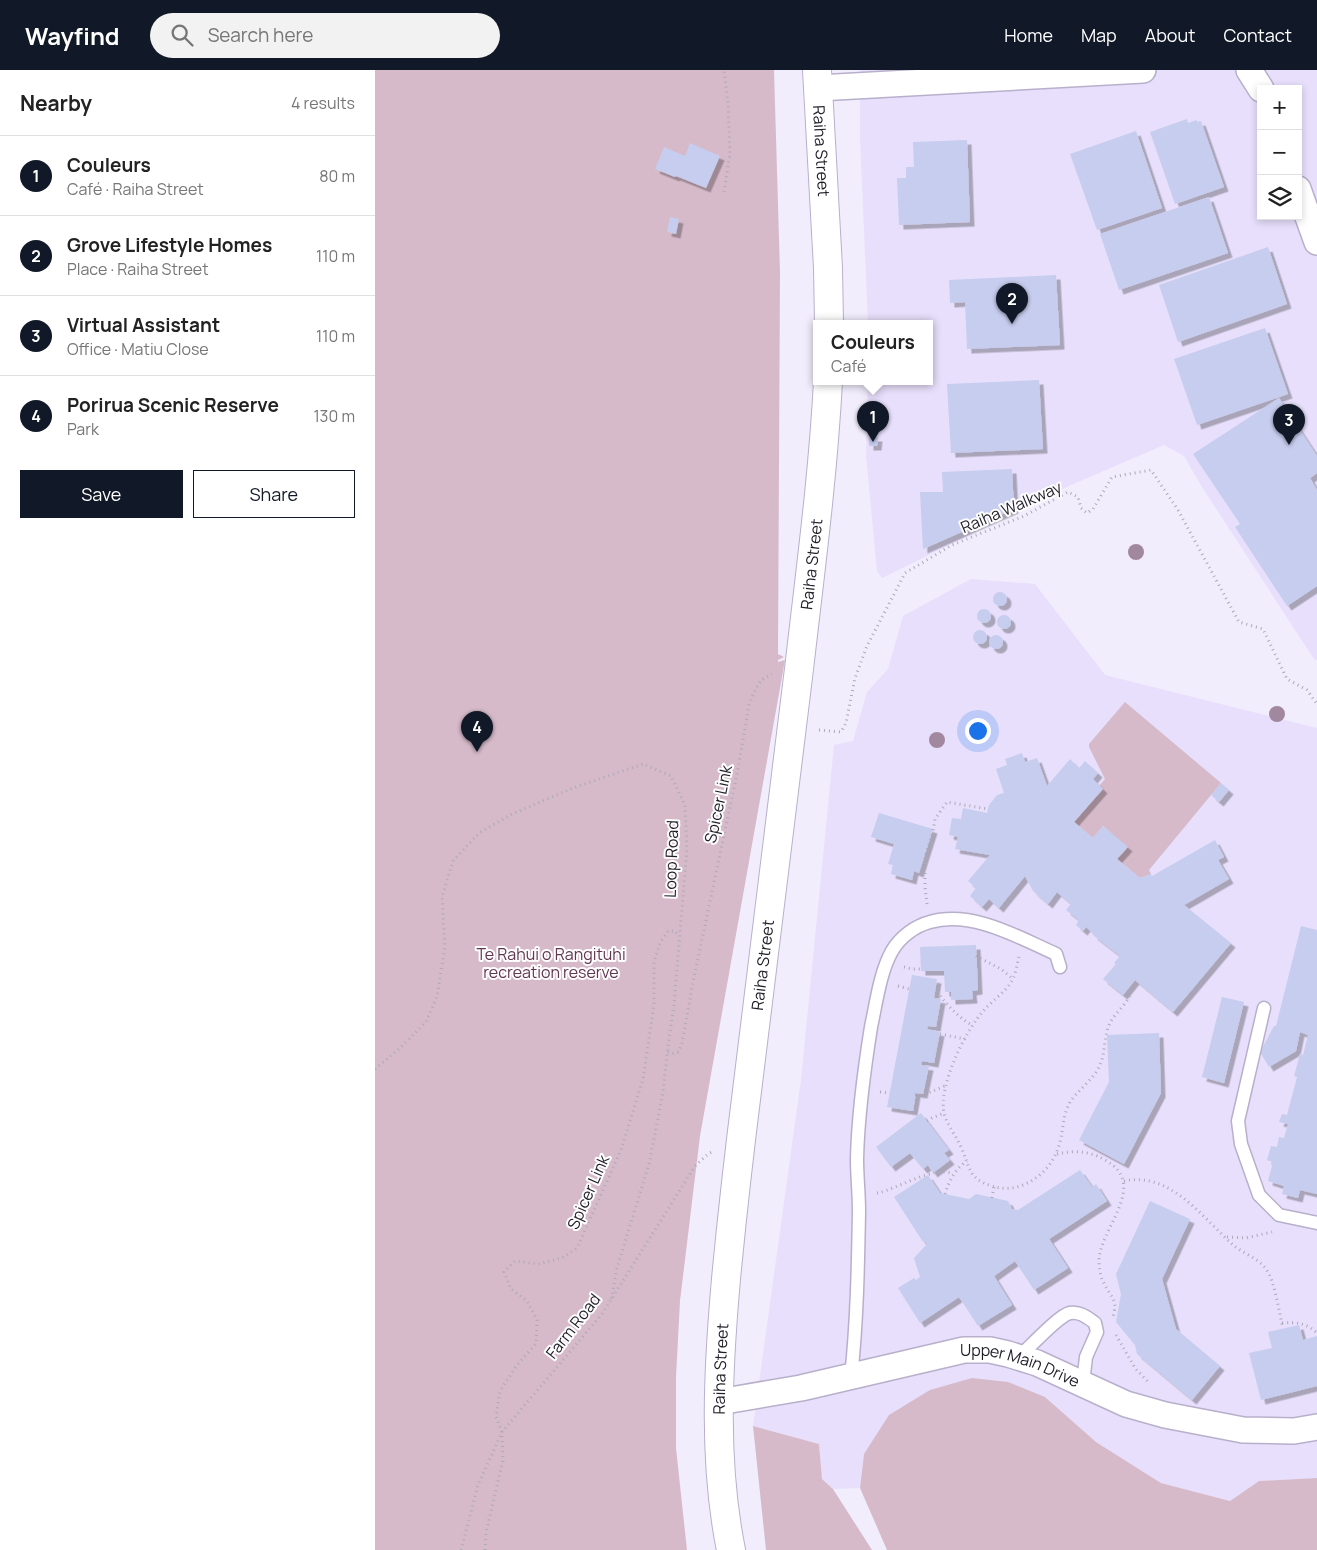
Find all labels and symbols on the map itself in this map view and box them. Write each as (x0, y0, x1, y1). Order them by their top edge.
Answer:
street label: Raiha Street (808, 105, 835, 197)
pin: 2 (996, 283, 1028, 324)
pin: 1 (857, 401, 889, 442)
pin: 3 (1273, 404, 1305, 445)
street label: Raiha Walkway (957, 476, 1065, 538)
street label: Raiha Street (795, 517, 827, 611)
pin: 4 (461, 711, 493, 752)
your location (965, 718, 991, 744)
street label: Spicer Link (699, 762, 737, 845)
street label: Loop Road (659, 820, 683, 898)
street label: Raiha Street (746, 918, 779, 1012)
park label: Te Rahui o Rangituhi recreation reserve (476, 943, 626, 983)
street label: Spicer Link (562, 1150, 615, 1233)
street label: Farm Road (541, 1289, 605, 1363)
street label: Raiha Street (708, 1322, 733, 1415)
street label: Upper Main Drive (960, 1339, 1083, 1392)

